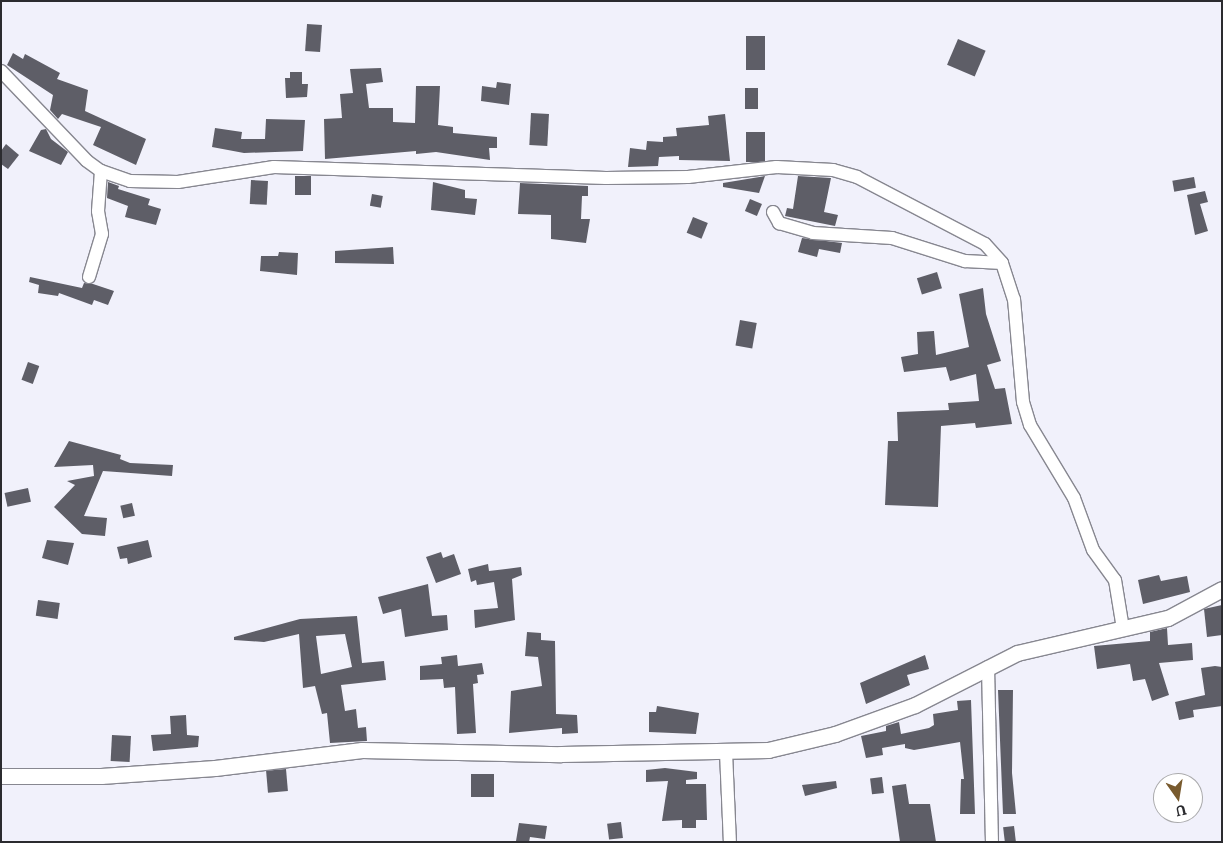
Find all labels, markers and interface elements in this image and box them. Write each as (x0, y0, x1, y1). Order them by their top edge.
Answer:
north arrow (1153, 773, 1203, 823)
text: U (1174, 801, 1189, 823)

